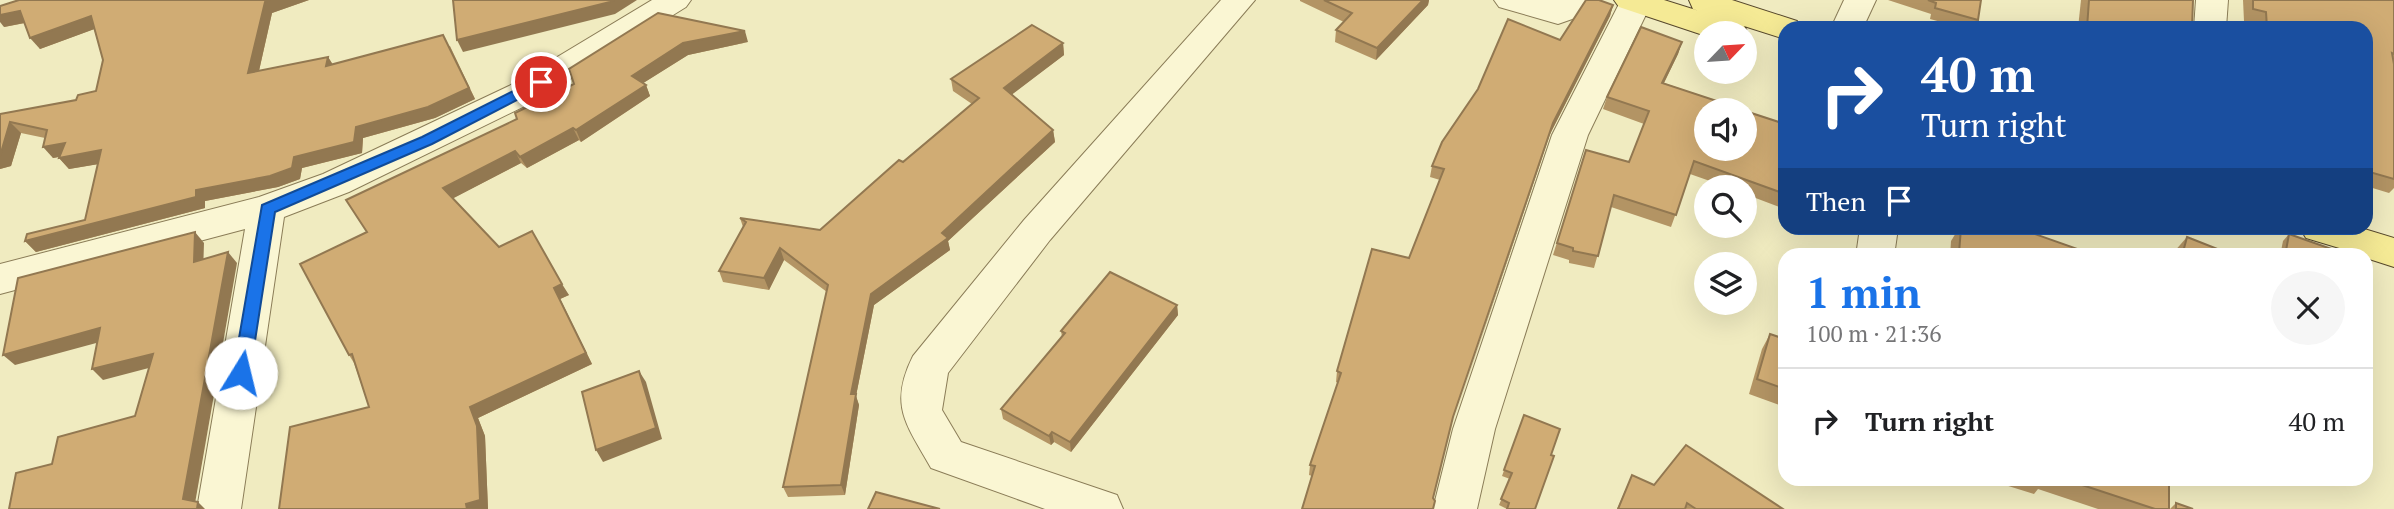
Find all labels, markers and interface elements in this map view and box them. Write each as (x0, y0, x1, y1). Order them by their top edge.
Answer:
north arrow (1694, 21, 1757, 84)
map controls (1694, 21, 1757, 315)
text: 40 m (1921, 41, 2035, 106)
icon: right (1806, 49, 1897, 140)
pin (511, 52, 571, 112)
icon: arrive (522, 63, 560, 101)
button: sound (1694, 98, 1757, 161)
text: Turn right (1921, 104, 2067, 146)
button: search (1694, 175, 1757, 238)
icon: arrive (1880, 182, 1918, 220)
text: Then (1806, 184, 1866, 218)
button: layers (1694, 252, 1757, 315)
text: 1 min (1806, 264, 1921, 320)
button: close (2271, 271, 2345, 345)
text: 100 m · 21:36 (1806, 318, 1941, 349)
position arrow (204, 336, 278, 410)
icon: right (1806, 402, 1844, 440)
text: Turn right (1865, 404, 1994, 438)
text: 40 m (2289, 404, 2345, 438)

